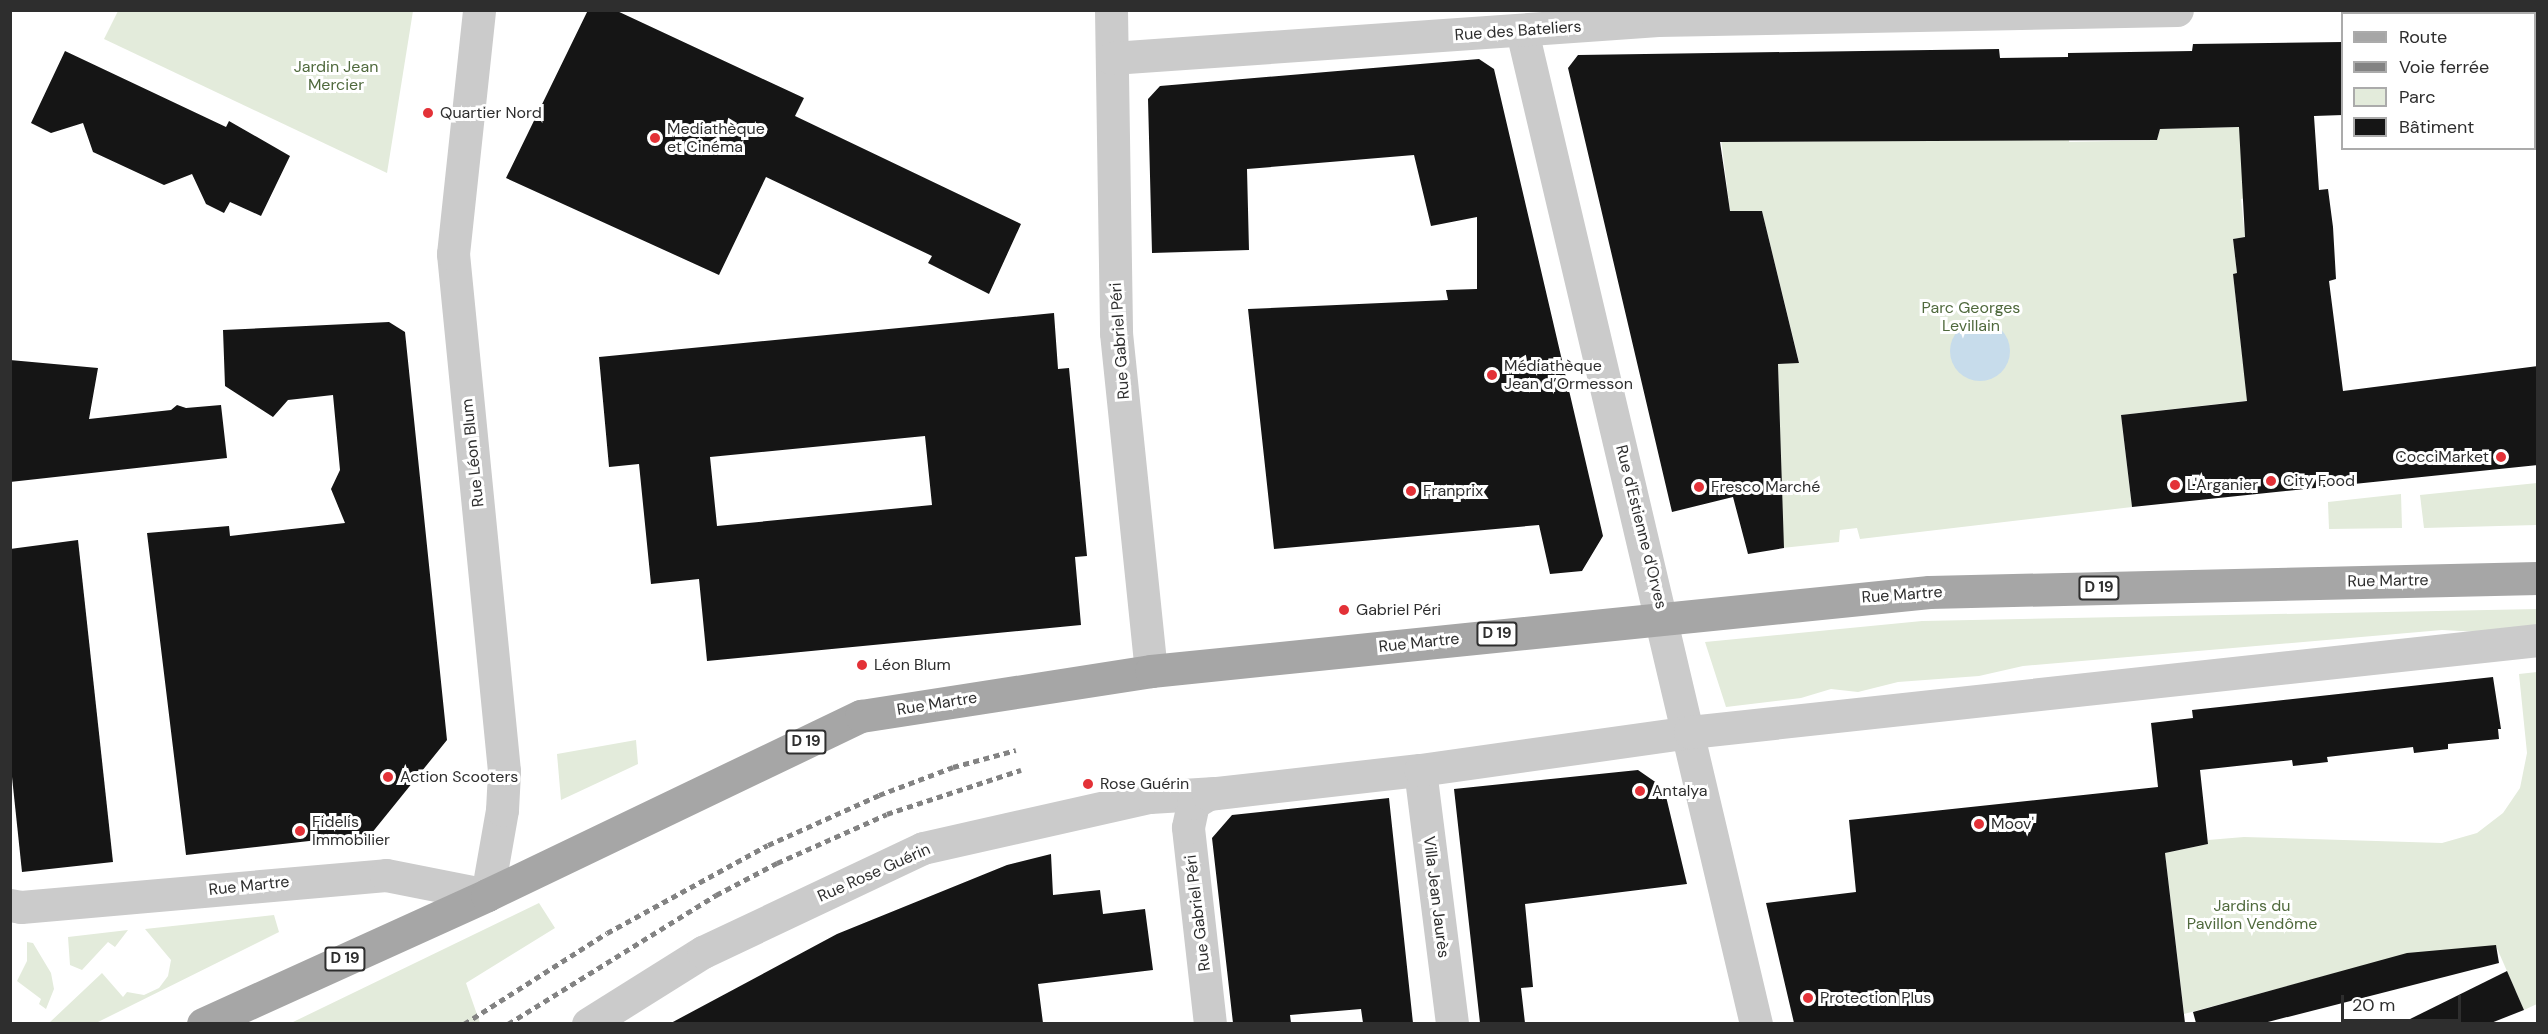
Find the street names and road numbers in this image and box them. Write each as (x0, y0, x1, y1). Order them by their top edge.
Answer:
street label: Rue des Bateliers (1454, 17, 1582, 45)
street label: Rue Gabriel Péri (1106, 282, 1134, 400)
street label: Rue Léon Blum (458, 398, 488, 508)
street label: Rue d'Estienne d'Orves (1611, 443, 1671, 611)
street label: Rue Martre (2347, 571, 2429, 591)
road number: D 19 (2078, 576, 2120, 600)
street label: Rue Martre (1861, 583, 1943, 607)
road number: D 19 (1476, 622, 1518, 646)
street label: Rue Martre (1378, 629, 1460, 657)
street label: Rue Martre (895, 688, 979, 720)
road number: D 19 (785, 730, 827, 754)
street label: Villa Jean Jaurès (1419, 835, 1453, 959)
street label: Rue Rose Guérin (815, 840, 933, 906)
street label: Rue Gabriel Péri (1181, 854, 1215, 972)
street label: Rue Martre (208, 872, 290, 900)
road number: D 19 (324, 947, 366, 971)

